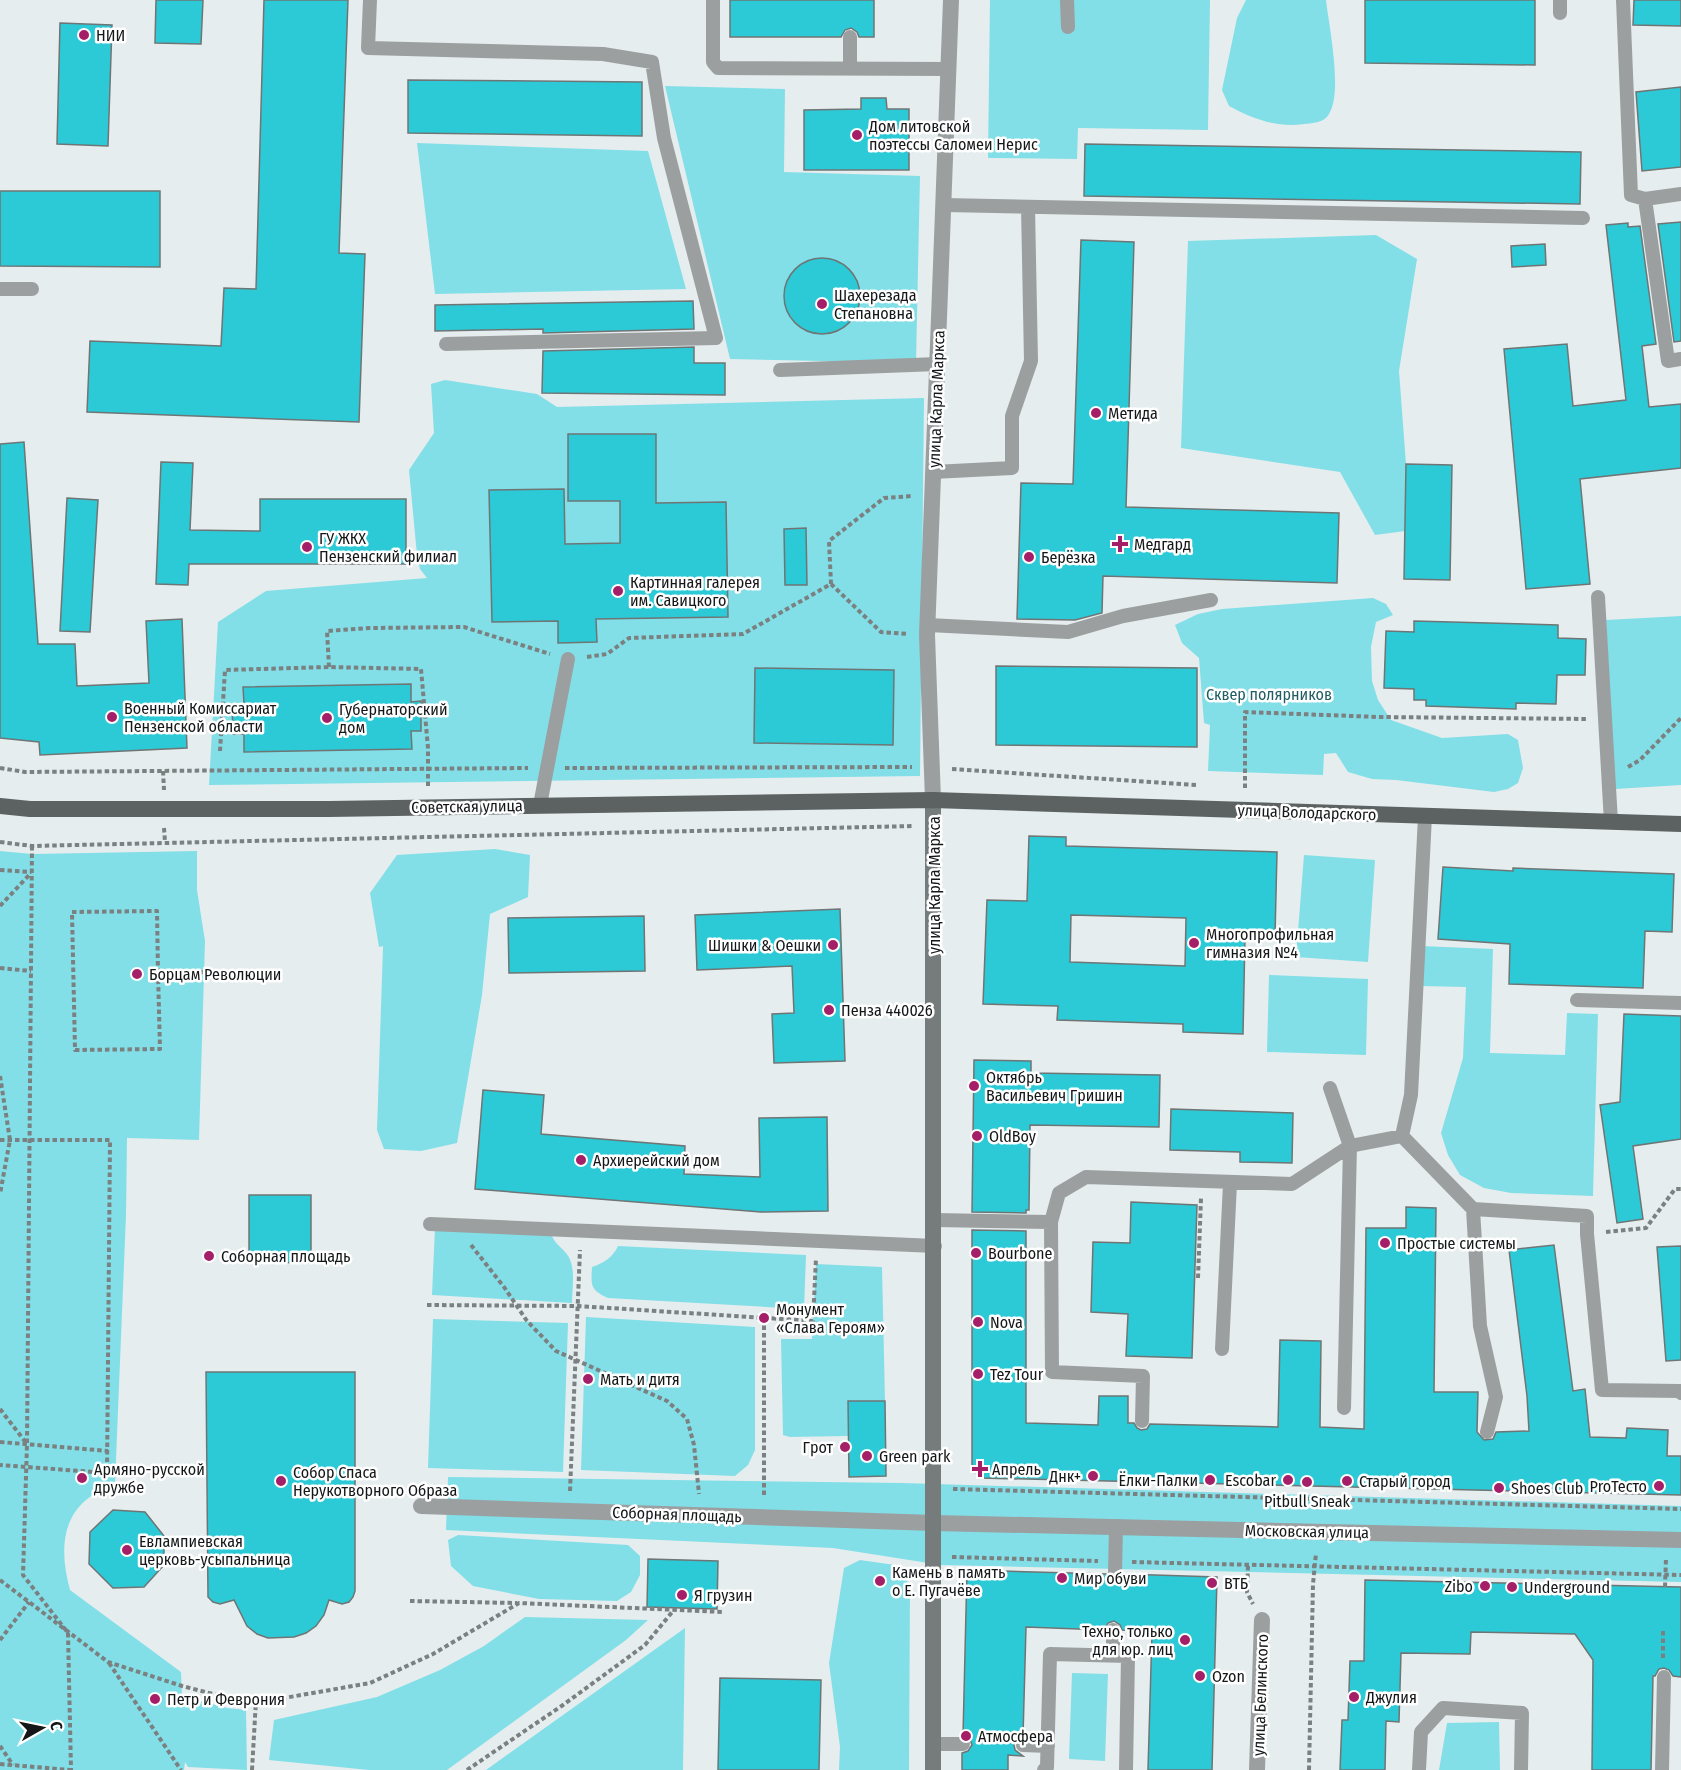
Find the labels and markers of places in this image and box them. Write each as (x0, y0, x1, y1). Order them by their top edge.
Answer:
place label: НИИ (96, 26, 125, 45)
marker: НИИ (77, 28, 91, 42)
place label: Дом литовской поэтессы Саломеи Нерис (868, 117, 1038, 154)
marker: Дом литовской поэтессы Саломеи Нерис (850, 128, 864, 142)
place label: Шахерезада Степановна (834, 286, 917, 323)
marker: Шахерезада Степановна (815, 297, 829, 311)
place label: Метида (1108, 404, 1158, 423)
marker: Метида (1089, 406, 1103, 420)
place label: ГУ ЖКХ Пензенский филиал (319, 529, 457, 566)
marker: Медгард (1111, 535, 1129, 553)
place label: Медгард (1134, 535, 1191, 554)
marker: ГУ ЖКХ Пензенский филиал (300, 540, 314, 554)
place label: Берёзка (1041, 548, 1096, 567)
marker: Берёзка (1022, 550, 1036, 564)
place label: Картинная галерея им. Савицкого (630, 573, 760, 610)
marker: Картинная галерея им. Савицкого (611, 584, 625, 598)
place label: Военный Комиссариат Пензенской области (124, 699, 277, 736)
place label: Губернаторский дом (339, 700, 448, 737)
marker: Военный Комиссариат Пензенской области (105, 710, 119, 724)
marker: Губернаторский дом (320, 711, 334, 725)
place label: Многопрофильная гимназия №4 (1206, 925, 1334, 962)
place label: Шишки & Оешки (708, 936, 821, 955)
marker: Многопрофильная гимназия №4 (1187, 936, 1201, 950)
marker: Шишки & Оешки (826, 938, 840, 952)
place label: Борцам Революции (149, 965, 281, 984)
marker: Борцам Революции (130, 967, 144, 981)
place label: Пенза 440026 (841, 1001, 933, 1020)
marker: Пенза 440026 (822, 1003, 836, 1017)
place label: Октябрь Васильевич Гришин (986, 1068, 1123, 1105)
marker: Октябрь Васильевич Гришин (967, 1079, 981, 1093)
place label: OldBoy (989, 1127, 1037, 1146)
marker: OldBoy (970, 1129, 984, 1143)
place label: Архиерейский дом (593, 1151, 720, 1170)
marker: Архиерейский дом (574, 1153, 588, 1167)
place label: Простые системы (1397, 1234, 1516, 1253)
marker: Простые системы (1378, 1236, 1392, 1250)
place label: Bourbone (988, 1244, 1052, 1263)
marker: Bourbone (969, 1246, 983, 1260)
place label: Соборная площадь (221, 1247, 350, 1266)
marker: Соборная площадь (202, 1249, 216, 1263)
place label: Монумент «Слава Героям» (776, 1300, 885, 1337)
marker: Монумент «Слава Героям» (757, 1311, 771, 1325)
place label: Nova (990, 1313, 1023, 1332)
marker: Nova (971, 1315, 985, 1329)
place label: Tez Tour (990, 1365, 1044, 1384)
marker: Tez Tour (971, 1367, 985, 1381)
place label: Мать и дитя (600, 1370, 680, 1389)
marker: Мать и дитя (581, 1372, 595, 1386)
place label: Грот (803, 1438, 833, 1457)
marker: Грот (838, 1440, 852, 1454)
place label: Green park (879, 1447, 951, 1466)
marker: Green park (860, 1449, 874, 1463)
place label: Армяно-русской дружбе (94, 1460, 205, 1497)
place label: Апрель (992, 1460, 1041, 1479)
marker: Апрель (973, 1462, 987, 1476)
place label: Собор Спаса Нерукотворного Образа (293, 1463, 457, 1500)
place label: Днк+ (1048, 1467, 1081, 1486)
marker: Днк+ (1086, 1469, 1100, 1483)
marker: Армяно-русской дружбе (75, 1471, 89, 1485)
place label: Ёлки-Палки (1118, 1471, 1198, 1490)
place label: Escobar (1225, 1471, 1276, 1490)
place label: Старый город (1359, 1472, 1451, 1491)
marker: Ёлки-Палки (1203, 1473, 1217, 1487)
marker: Escobar (1281, 1473, 1295, 1487)
marker: Собор Спаса Нерукотворного Образа (274, 1474, 288, 1488)
marker: Старый город (1340, 1474, 1354, 1488)
marker: Pitbull Sneak (1300, 1475, 1314, 1489)
place label: ProТесто (1590, 1477, 1647, 1496)
place label: Shoes Club (1511, 1479, 1583, 1498)
marker: ProТесто (1652, 1479, 1666, 1493)
marker: Shoes Club (1492, 1481, 1506, 1495)
place label: Pitbull Sneak (1264, 1492, 1351, 1511)
place label: Евлампиевская церковь-усыпальница (139, 1532, 291, 1569)
marker: Евлампиевская церковь-усыпальница (120, 1543, 134, 1557)
place label: Камень в память о Е. Пугачёве (892, 1563, 1005, 1600)
place label: Мир обуви (1074, 1569, 1147, 1588)
marker: Мир обуви (1055, 1571, 1069, 1585)
marker: Камень в память о Е. Пугачёве (873, 1574, 887, 1588)
place label: ВТБ (1224, 1574, 1248, 1593)
marker: ВТБ (1205, 1576, 1219, 1590)
place label: Zibo (1444, 1577, 1473, 1596)
place label: Underground (1524, 1578, 1610, 1597)
marker: Zibo (1478, 1579, 1492, 1593)
marker: Underground (1505, 1580, 1519, 1594)
place label: Я грузин (694, 1586, 752, 1605)
marker: Я грузин (675, 1588, 689, 1602)
place label: Техно, только для юр. лиц (1082, 1622, 1174, 1659)
marker: Техно, только для юр. лиц (1178, 1633, 1192, 1647)
place label: Ozon (1212, 1667, 1245, 1686)
marker: Ozon (1193, 1669, 1207, 1683)
place label: Джулия (1365, 1688, 1417, 1707)
place label: Петр и Феврония (167, 1690, 285, 1709)
marker: Джулия (1347, 1690, 1361, 1704)
marker: Петр и Феврония (148, 1692, 162, 1706)
place label: Атмосфера (978, 1727, 1053, 1746)
marker: Атмосфера (959, 1729, 973, 1743)

